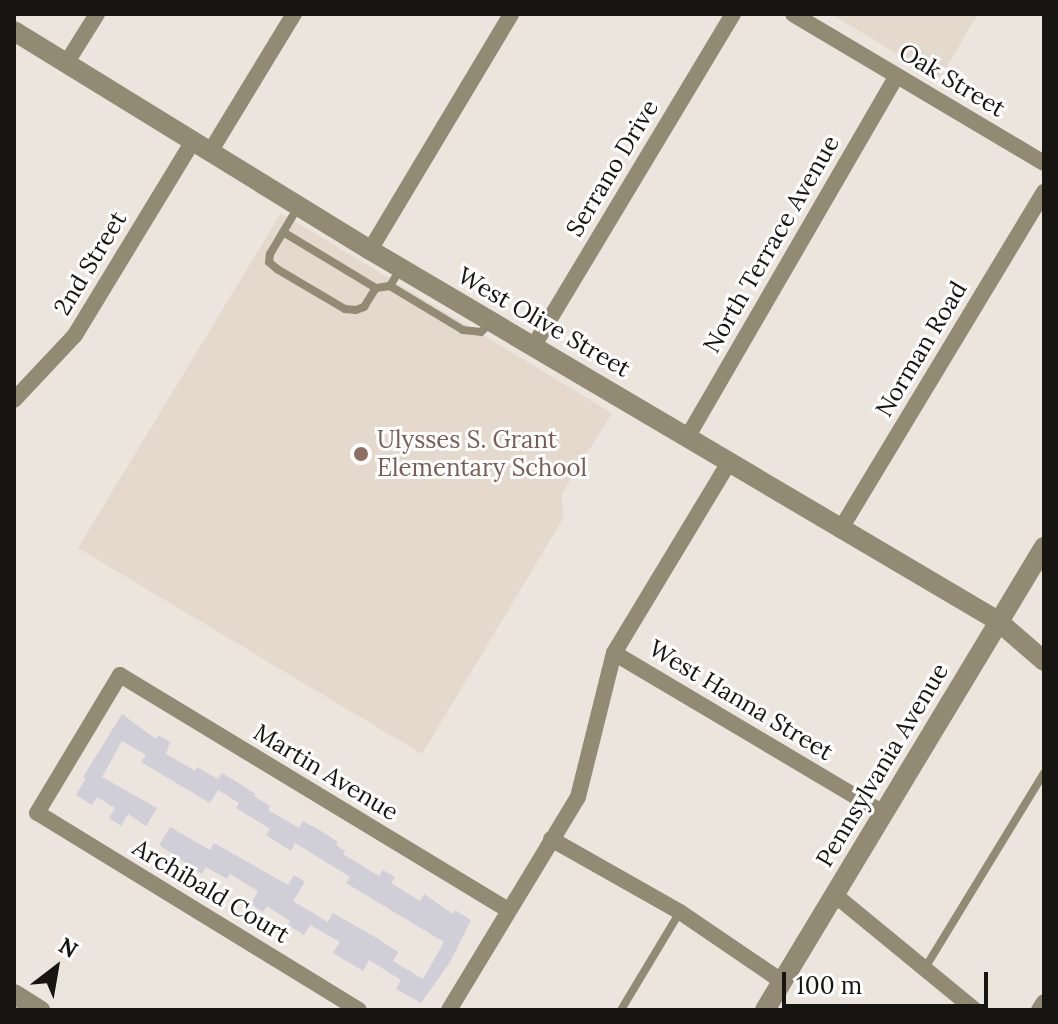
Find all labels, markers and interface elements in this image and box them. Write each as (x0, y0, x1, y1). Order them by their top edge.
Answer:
street label: Oak Street (894, 37, 1010, 123)
street label: Serrano Drive (560, 94, 664, 242)
street label: North Terrace Avenue (697, 130, 845, 358)
street label: 2nd Street (48, 206, 132, 320)
street label: West Olive Street (453, 261, 635, 383)
street label: Norman Road (869, 276, 973, 422)
place label: Ulysses S. Grant Elementary School (377, 426, 587, 482)
marker: Ulysses S. Grant Elementary School (352, 445, 370, 463)
street label: West Hanna Street (644, 634, 838, 766)
street label: Pennsylvania Avenue (810, 658, 954, 872)
street label: Martin Avenue (249, 718, 403, 826)
street label: Archibald Court (127, 833, 295, 949)
north arrow (16, 928, 96, 1008)
text: N (54, 931, 83, 964)
scale bar (786, 956, 992, 1006)
text: 100 m (796, 970, 862, 1001)

